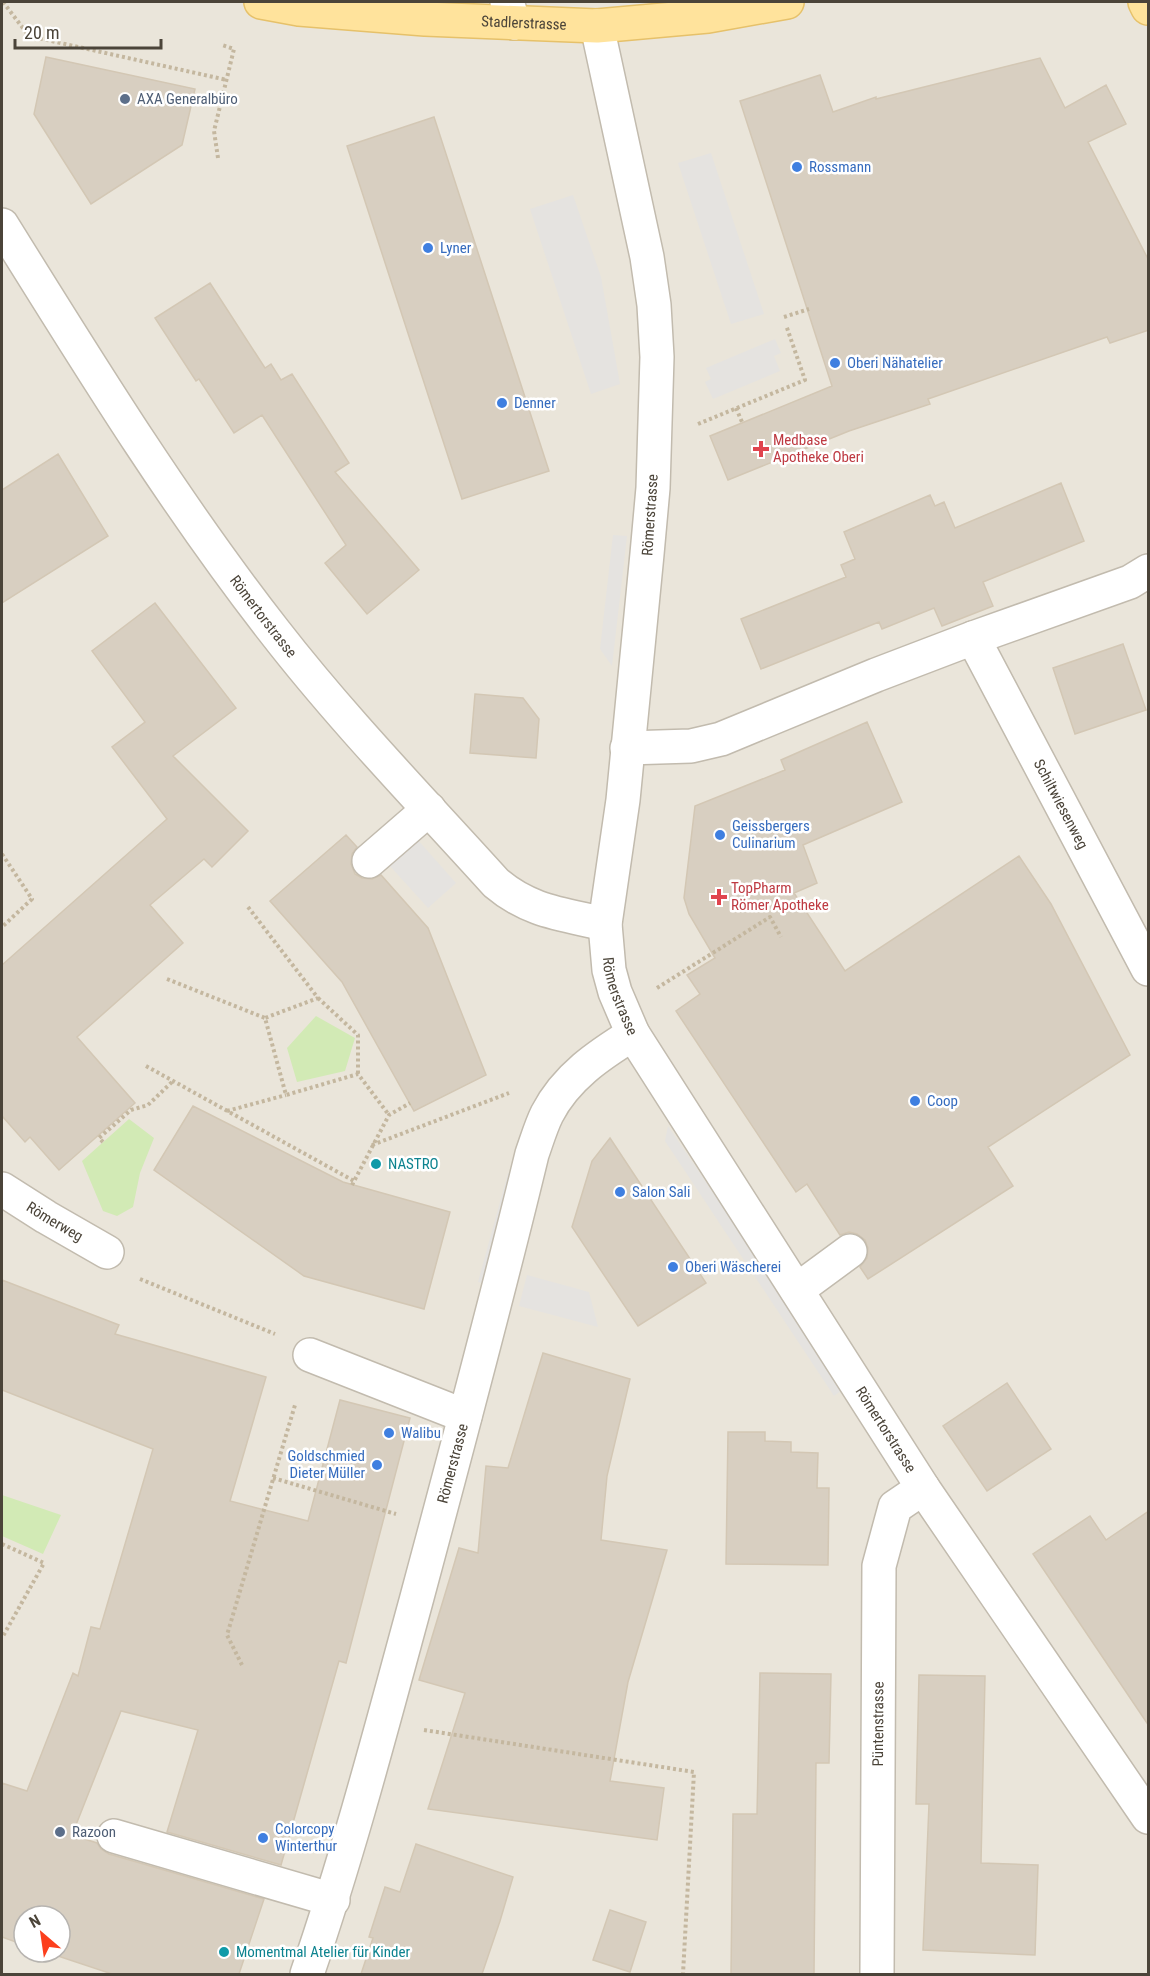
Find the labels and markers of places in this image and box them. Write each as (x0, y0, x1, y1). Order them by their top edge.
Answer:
place label: AXA Generalbüro (137, 90, 238, 108)
marker: AXA Generalbüro (118, 92, 132, 106)
place label: Rossmann (809, 158, 871, 176)
marker: Rossmann (790, 160, 804, 174)
place label: Lyner (440, 239, 472, 257)
marker: Lyner (421, 241, 435, 255)
place label: Oberi Nähatelier (847, 354, 943, 372)
marker: Oberi Nähatelier (828, 356, 842, 370)
place label: Denner (514, 394, 556, 412)
marker: Denner (495, 396, 509, 410)
place label: Medbase Apotheke Oberi (773, 431, 864, 466)
marker: Medbase Apotheke Oberi (754, 442, 768, 456)
place label: Geissbergers Culinarium (732, 817, 810, 852)
marker: Geissbergers Culinarium (713, 828, 727, 842)
place label: TopPharm Römer Apotheke (731, 879, 829, 914)
marker: TopPharm Römer Apotheke (712, 890, 726, 904)
place label: Coop (927, 1092, 958, 1110)
marker: Coop (908, 1094, 922, 1108)
place label: NASTRO (388, 1155, 439, 1173)
marker: NASTRO (369, 1157, 383, 1171)
place label: Salon Sali (632, 1183, 691, 1201)
marker: Salon Sali (613, 1185, 627, 1199)
place label: Oberi Wäscherei (685, 1258, 781, 1276)
marker: Oberi Wäscherei (666, 1260, 680, 1274)
place label: Walibu (401, 1424, 441, 1442)
marker: Walibu (382, 1426, 396, 1440)
place label: Goldschmied Dieter Müller (288, 1447, 365, 1482)
marker: Goldschmied Dieter Müller (370, 1458, 384, 1472)
place label: Colorcopy Winterthur (275, 1820, 337, 1855)
place label: Razoon (72, 1823, 116, 1841)
marker: Razoon (53, 1825, 67, 1839)
marker: Colorcopy Winterthur (256, 1831, 270, 1845)
place label: Momentmal Atelier für Kinder (236, 1943, 411, 1961)
marker: Momentmal Atelier für Kinder (217, 1945, 231, 1959)

